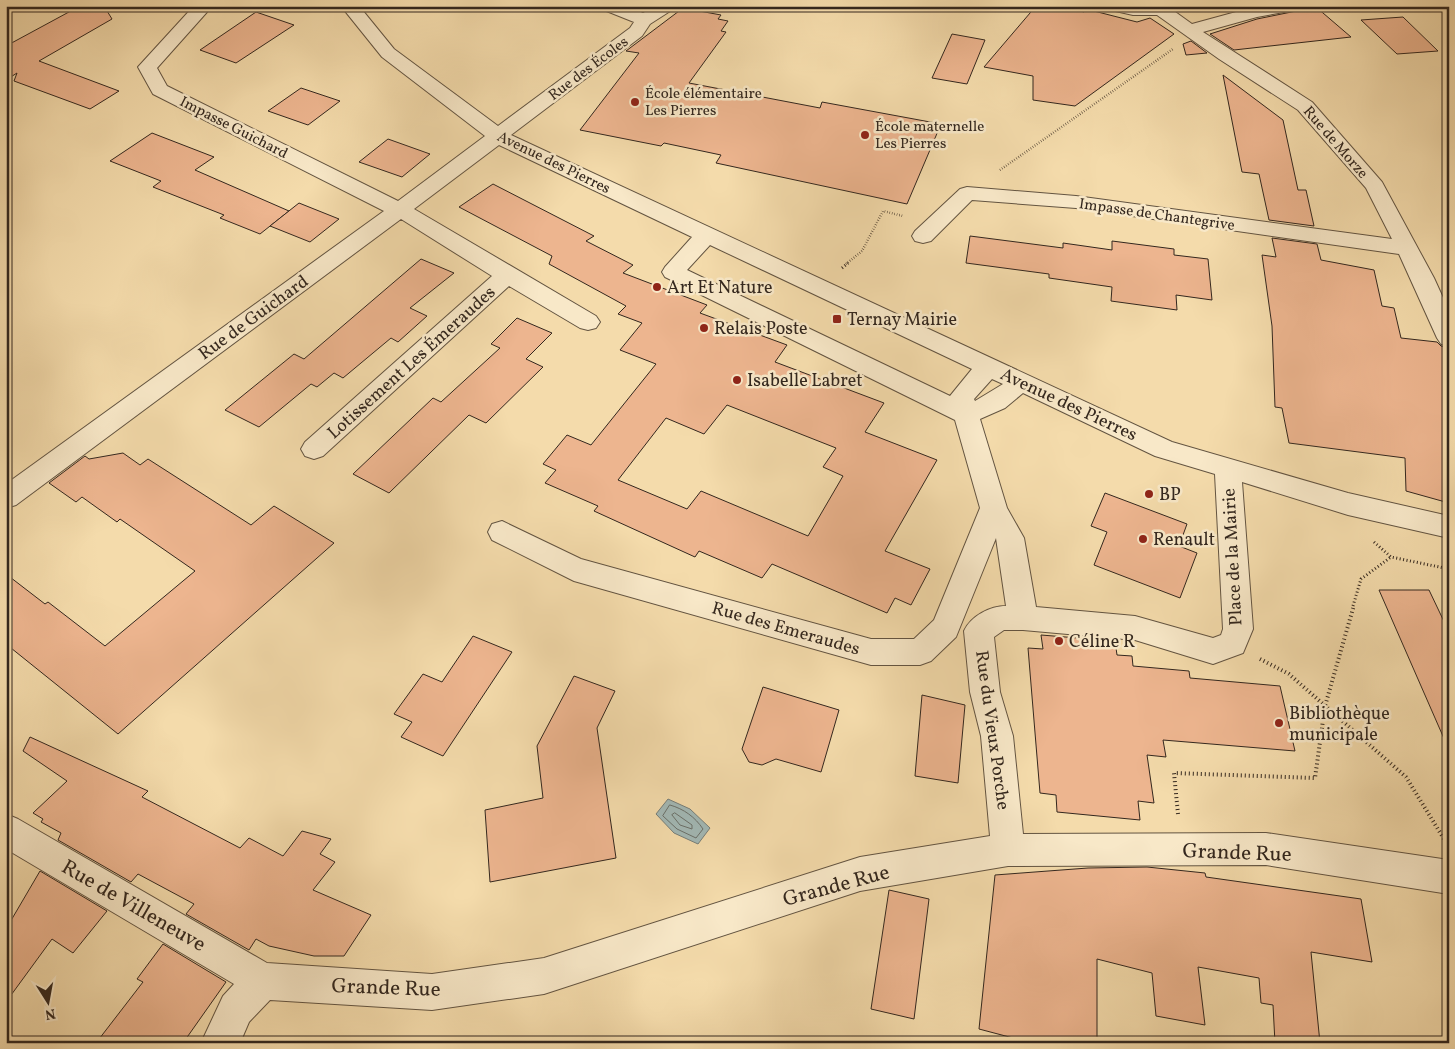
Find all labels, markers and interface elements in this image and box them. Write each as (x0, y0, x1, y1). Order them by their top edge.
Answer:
street label: Rue des Écoles (544, 32, 633, 106)
place label: École élémentaire Les Pierres (645, 84, 762, 122)
street label: Impasse Guichard (176, 92, 291, 165)
marker: École élémentaire Les Pierres (629, 96, 641, 108)
street label: Rue de Morze (1297, 102, 1372, 184)
place label: École maternelle Les Pierres (875, 117, 984, 155)
street label: Avenue des Pierres (493, 127, 613, 200)
marker: École maternelle Les Pierres (859, 129, 871, 141)
street label: Impasse de Chantegrive (1078, 194, 1236, 237)
street label: Rue de Guichard (194, 270, 314, 367)
place label: Art Et Nature (667, 276, 772, 301)
street label: Lotissement Les Émeraudes (322, 281, 502, 446)
marker: Art Et Nature (651, 281, 663, 293)
place label: Ternay Mairie (847, 308, 957, 333)
marker: Ternay Mairie (831, 313, 843, 325)
place label: Relais Poste (714, 317, 808, 342)
marker: Relais Poste (698, 322, 710, 334)
street label: Avenue des Pierres (996, 363, 1141, 448)
place label: Isabelle Labret (747, 369, 863, 394)
marker: Isabelle Labret (731, 374, 743, 386)
place label: BP (1159, 483, 1181, 508)
street label: Place de la Mairie (1217, 487, 1250, 626)
marker: BP (1143, 488, 1155, 500)
place label: Renault (1153, 528, 1215, 553)
marker: Renault (1137, 533, 1149, 545)
street label: Rue des Emeraudes (709, 596, 863, 663)
place label: Céline R (1069, 630, 1135, 655)
marker: Céline R (1053, 635, 1065, 647)
street label: Rue du Vieux Porche (968, 649, 1015, 811)
place label: Bibliothèque municipale (1289, 702, 1390, 748)
marker: Bibliothèque municipale (1273, 717, 1285, 729)
street label: Grande Rue (1182, 837, 1292, 870)
street label: Rue de Villeneuve (56, 853, 211, 959)
street label: Grande Rue (780, 858, 893, 915)
street label: Grande Rue (331, 972, 441, 1005)
north arrow (22, 976, 72, 1026)
text: N (43, 1003, 57, 1024)

